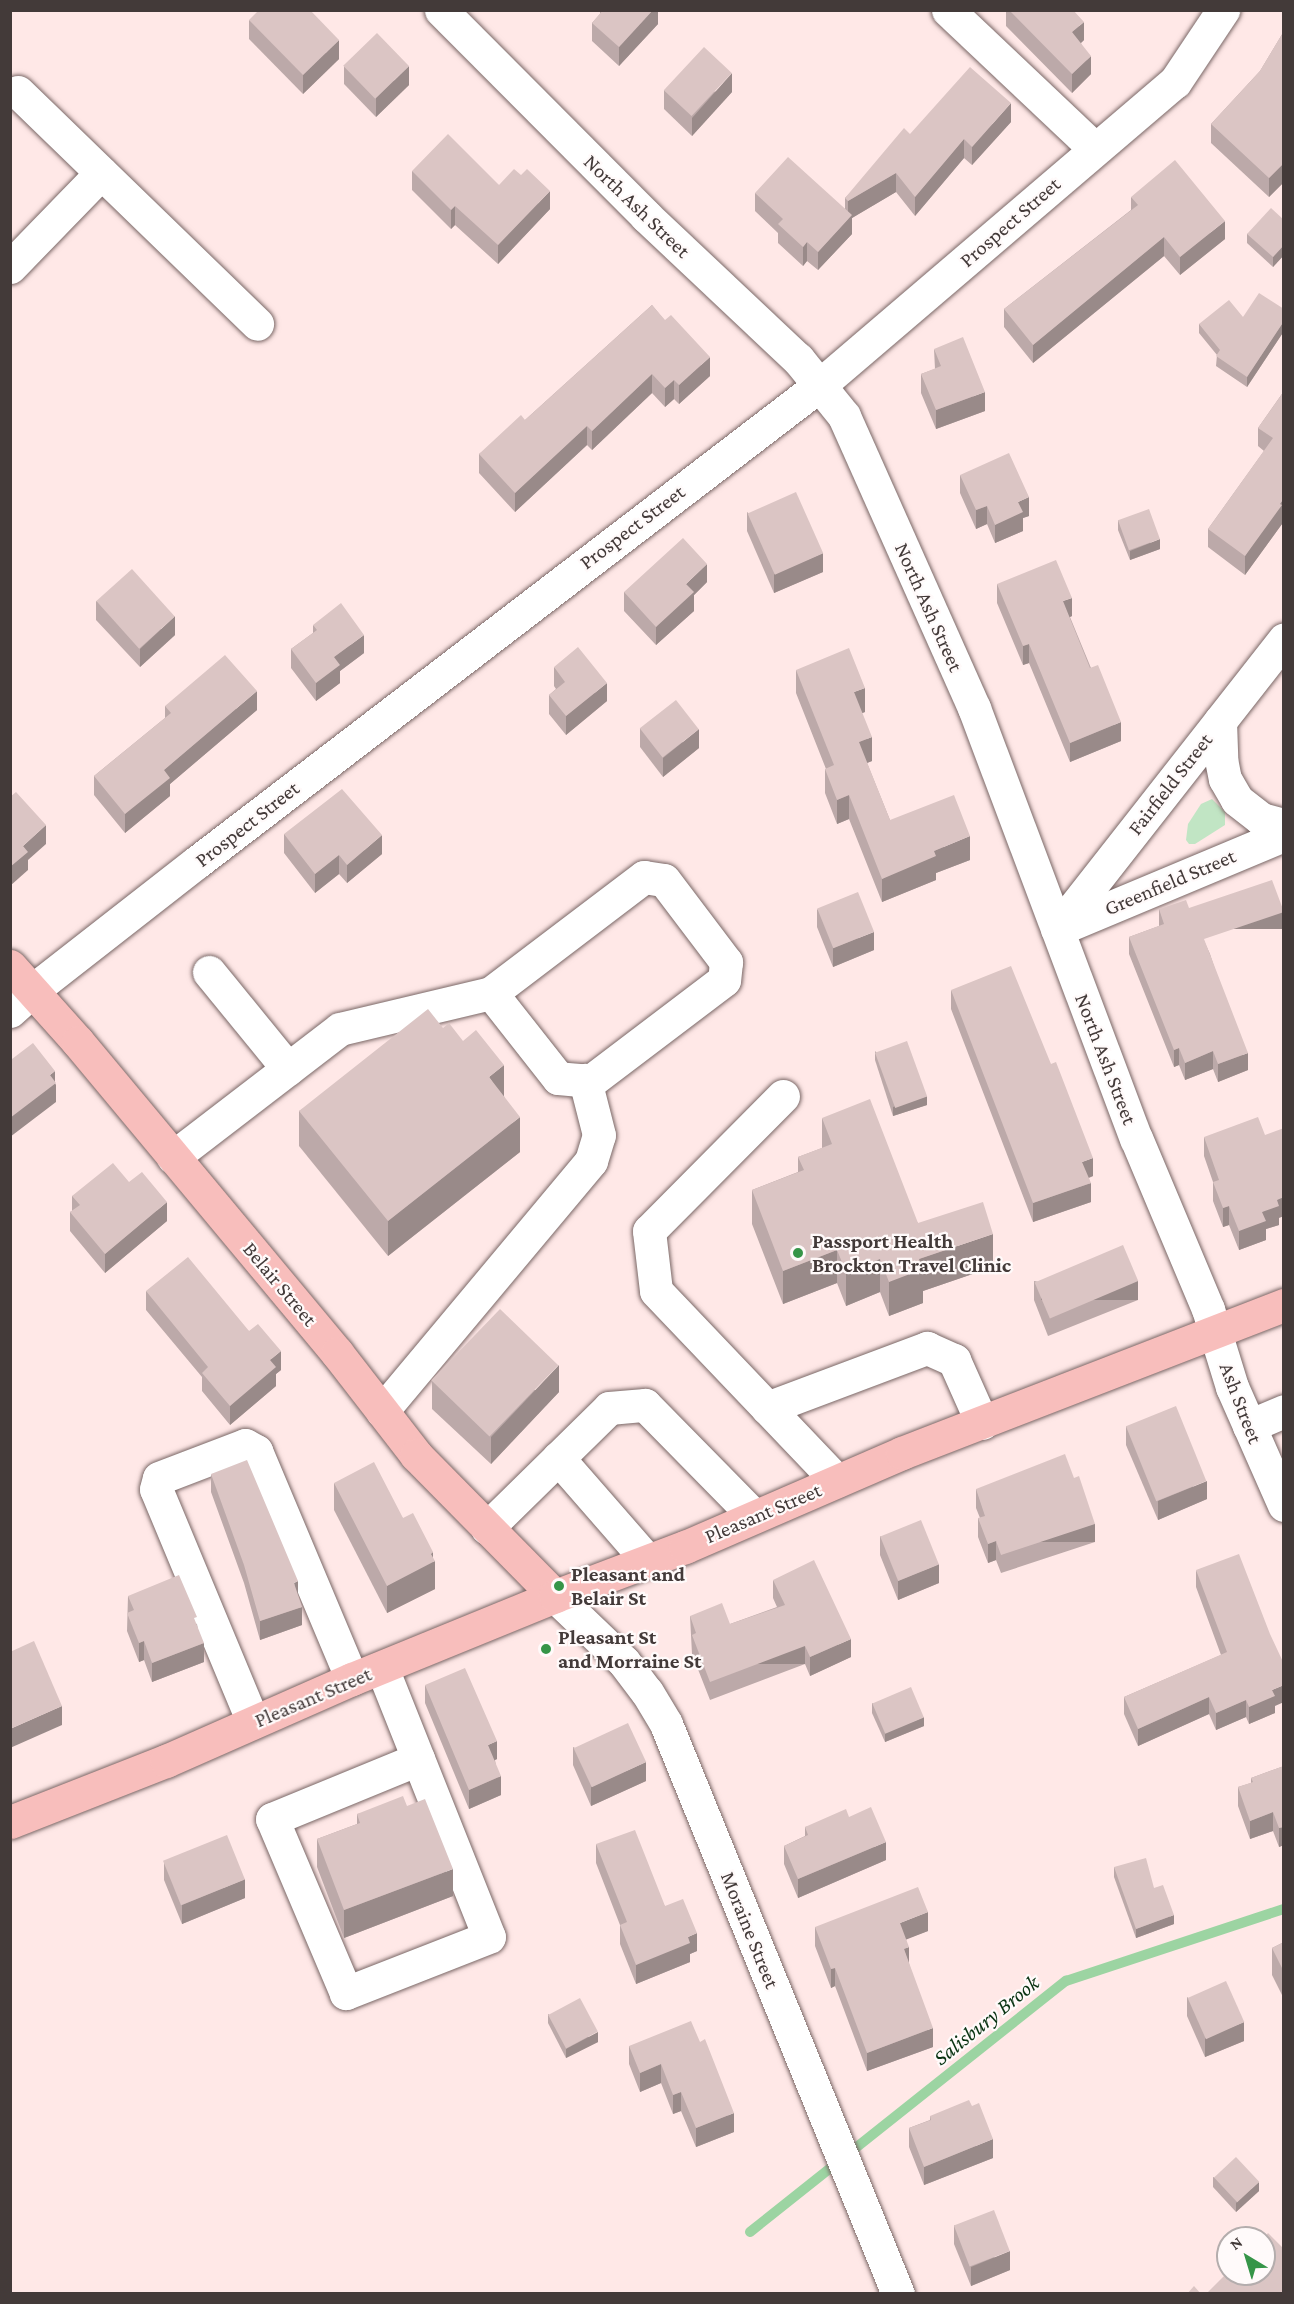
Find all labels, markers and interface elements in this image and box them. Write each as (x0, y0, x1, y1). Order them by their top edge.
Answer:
street label: North Ash Street (578, 149, 696, 263)
street label: Prospect Street (954, 171, 1066, 273)
street label: Prospect Street (574, 479, 690, 575)
street label: North Ash Street (889, 539, 969, 675)
street label: Fairfield Street (1122, 728, 1218, 840)
street label: Prospect Street (190, 776, 304, 872)
street label: Greenfield Street (1101, 843, 1239, 921)
street label: North Ash Street (1069, 990, 1143, 1128)
place label: Passport Health Brockton Travel Clinic (812, 1228, 1011, 1278)
street label: Belair Street (238, 1237, 322, 1331)
marker: Passport Health Brockton Travel Clinic (789, 1244, 807, 1262)
street label: Ash Street (1214, 1359, 1268, 1447)
street label: Pleasant Street (701, 1477, 825, 1549)
place label: Pleasant and Belair St (571, 1561, 685, 1611)
marker: Pleasant and Belair St (552, 1579, 566, 1593)
place label: Pleasant St and Morraine St (558, 1624, 702, 1674)
marker: Pleasant St and Morraine St (539, 1642, 553, 1656)
street label: Pleasant Street (251, 1661, 375, 1733)
street label: Moraine Street (715, 1868, 785, 1992)
water label: Salisbury Brook (928, 1969, 1044, 2071)
north arrow (1216, 2226, 1276, 2286)
text: N (1226, 2233, 1245, 2253)

